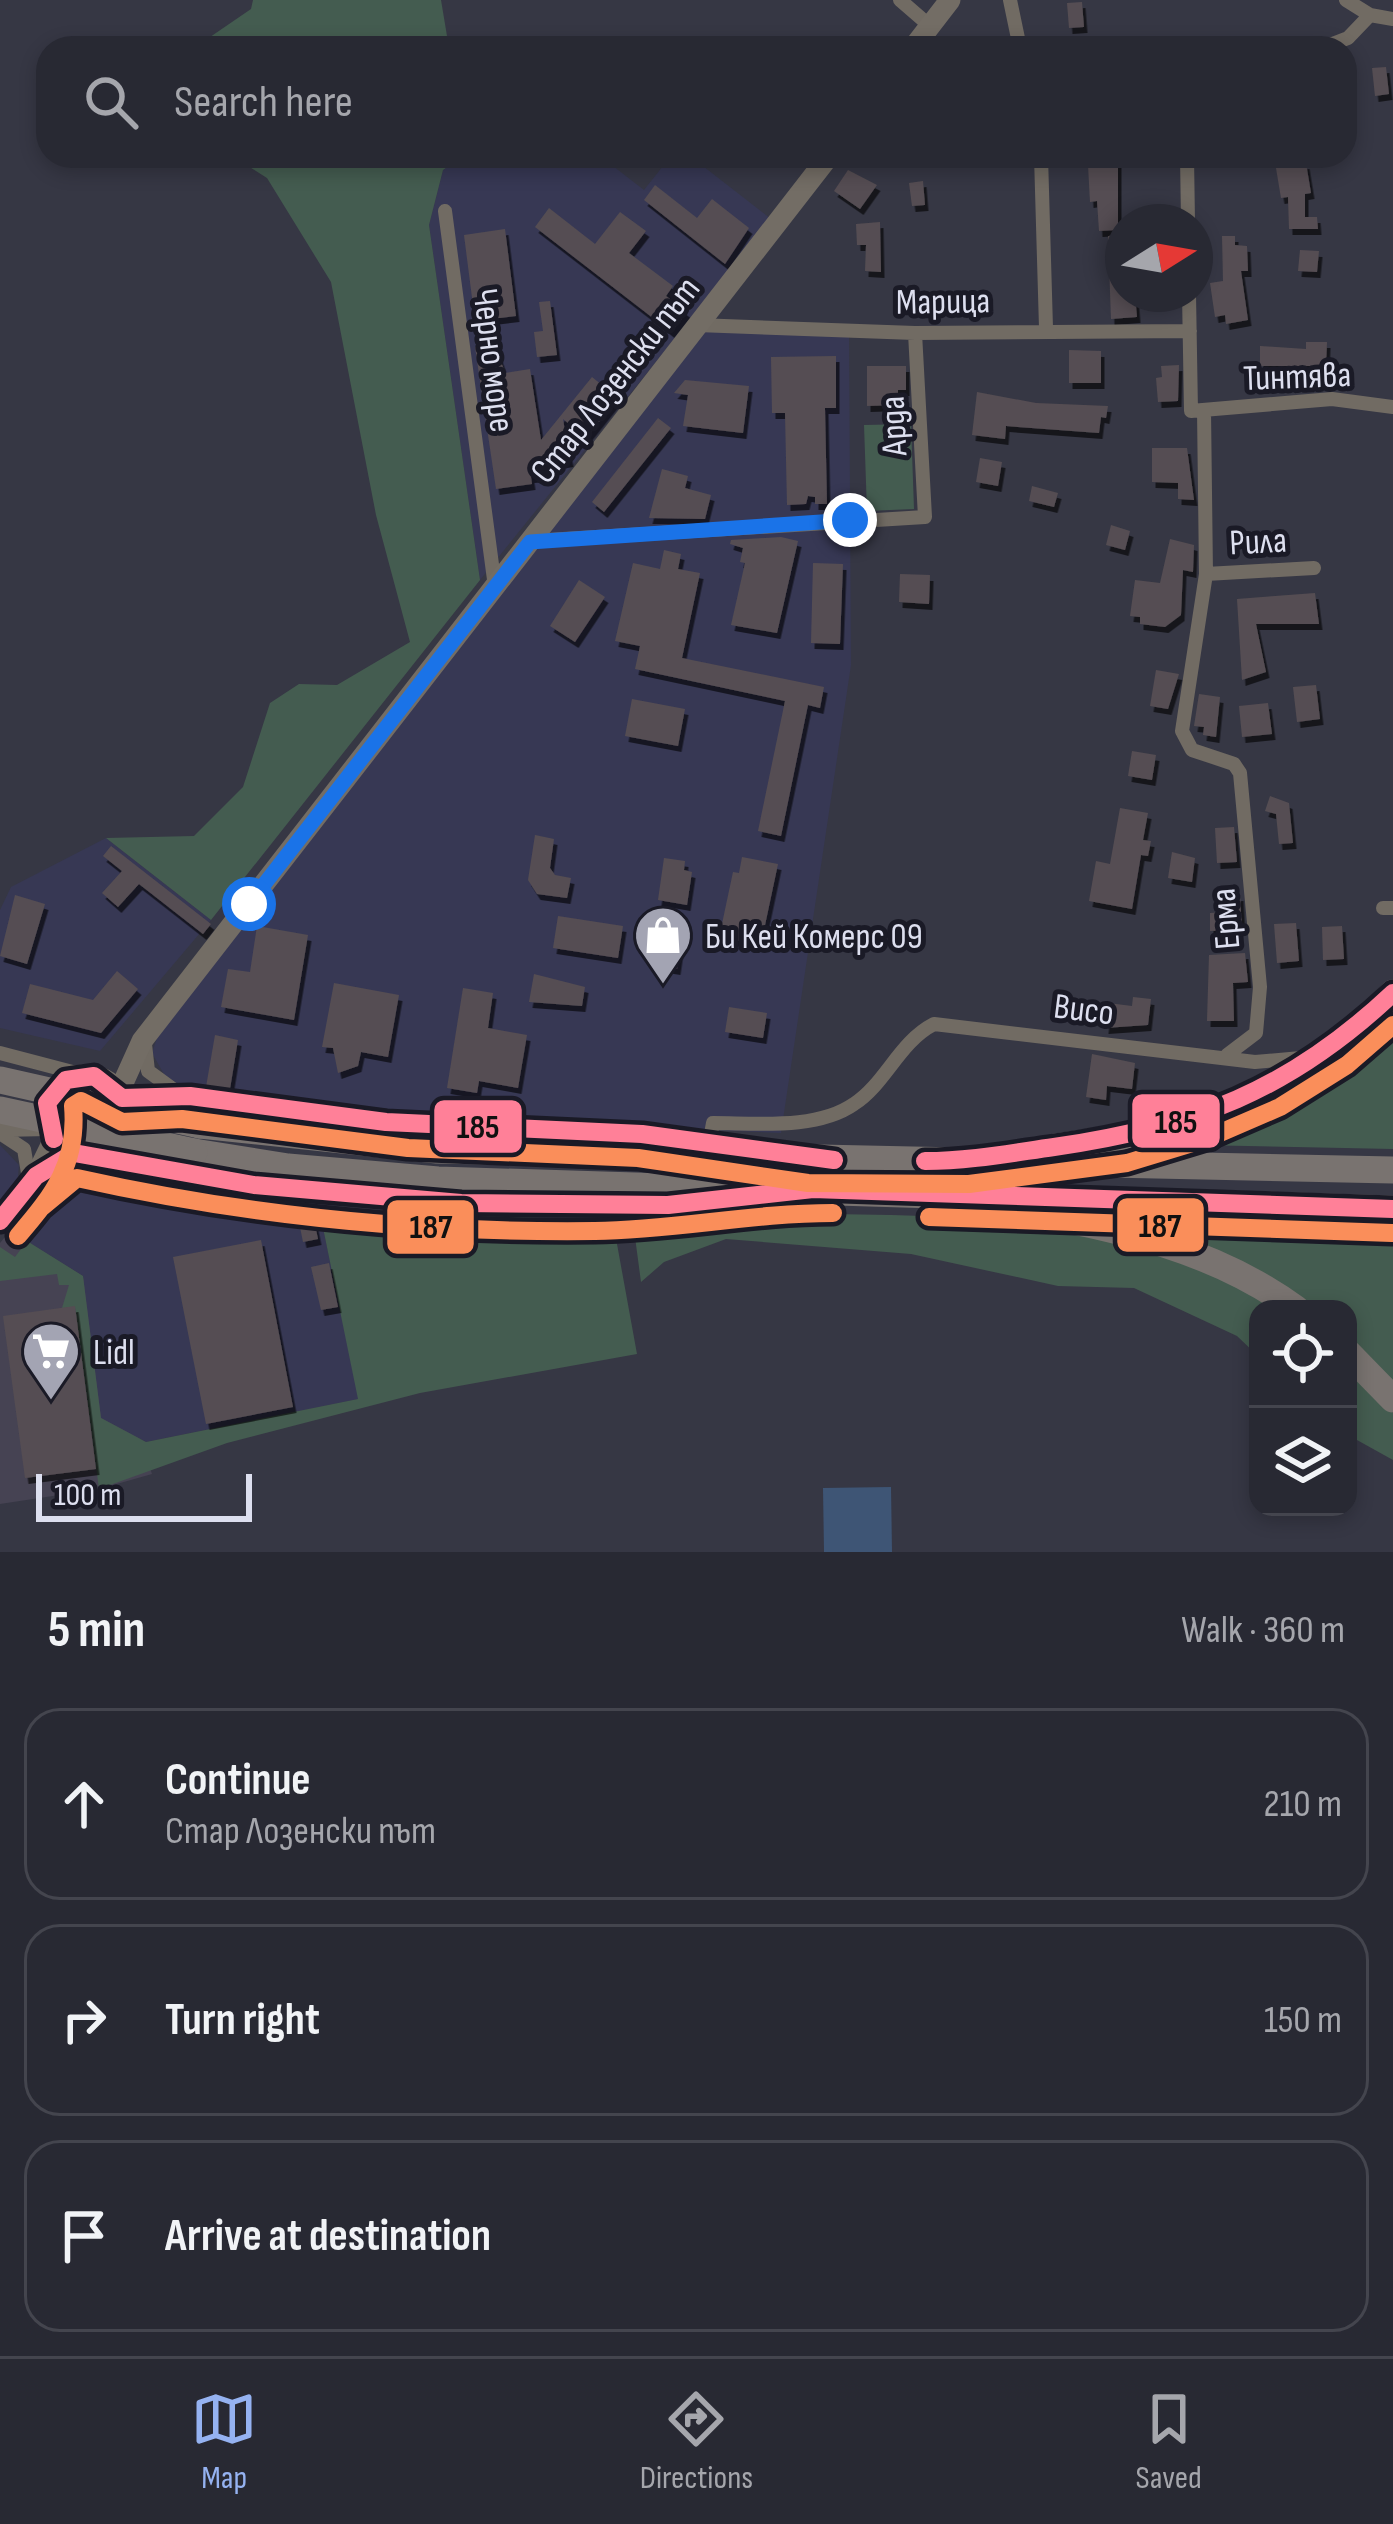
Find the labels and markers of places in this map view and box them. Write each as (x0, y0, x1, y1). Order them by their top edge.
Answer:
shop icon: Би Кей Комерс 09 (632, 904, 694, 986)
place label: Би Кей Комерс 09 (705, 916, 923, 959)
supermarket icon: Lidl (20, 1320, 82, 1402)
place label: Lidl (93, 1332, 135, 1375)

